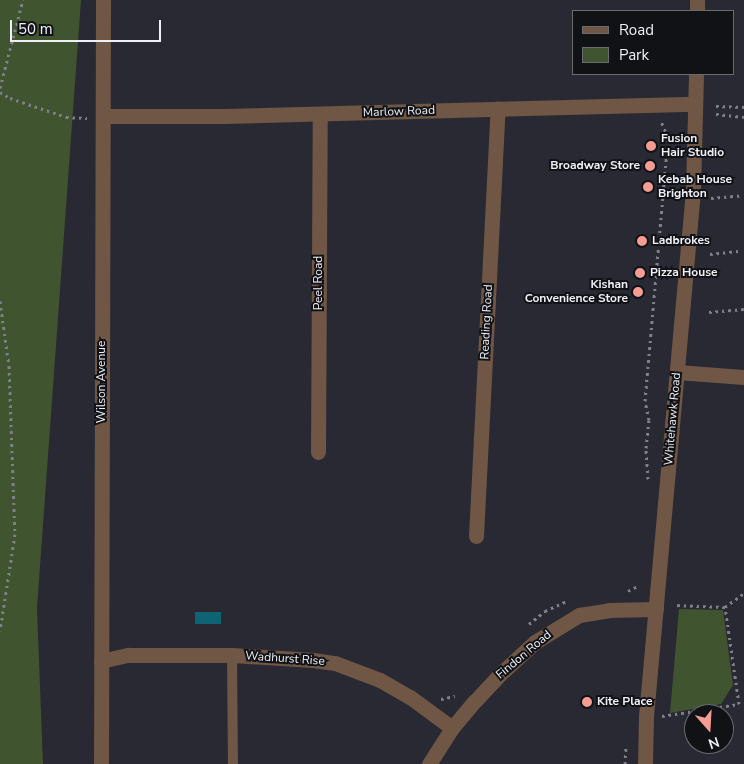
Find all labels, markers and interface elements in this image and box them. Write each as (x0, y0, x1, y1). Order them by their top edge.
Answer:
scale bar (12, 10, 164, 42)
legend (572, 10, 734, 75)
text: 50 m (18, 19, 53, 39)
text: Road (619, 20, 654, 40)
text: Park (619, 45, 649, 65)
street label: Marlow Road (363, 104, 435, 120)
place label: Fusion Hair Studio (661, 132, 724, 160)
marker: Fusion Hair Studio (645, 140, 657, 152)
place label: Broadway Store (550, 159, 640, 173)
marker: Broadway Store (644, 160, 656, 172)
place label: Kebab House Brighton (658, 173, 732, 201)
marker: Kebab House Brighton (642, 181, 654, 193)
place label: Ladbrokes (652, 234, 710, 248)
marker: Ladbrokes (636, 235, 648, 247)
street label: Peel Road (312, 256, 326, 310)
place label: Pizza House (650, 266, 717, 280)
marker: Pizza House (634, 267, 646, 279)
place label: Kishan Convenience Store (525, 278, 628, 306)
street label: Reading Road (478, 284, 496, 360)
marker: Kishan Convenience Store (632, 286, 644, 298)
street label: Wilson Avenue (95, 341, 109, 423)
street label: Whitehawk Road (662, 372, 684, 466)
street label: Findon Road (493, 628, 555, 682)
street label: Wadhurst Rise (245, 649, 325, 669)
place label: Kite Place (597, 695, 653, 709)
marker: Kite Place (581, 696, 593, 708)
north arrow (684, 704, 734, 754)
text: N (706, 732, 722, 753)

